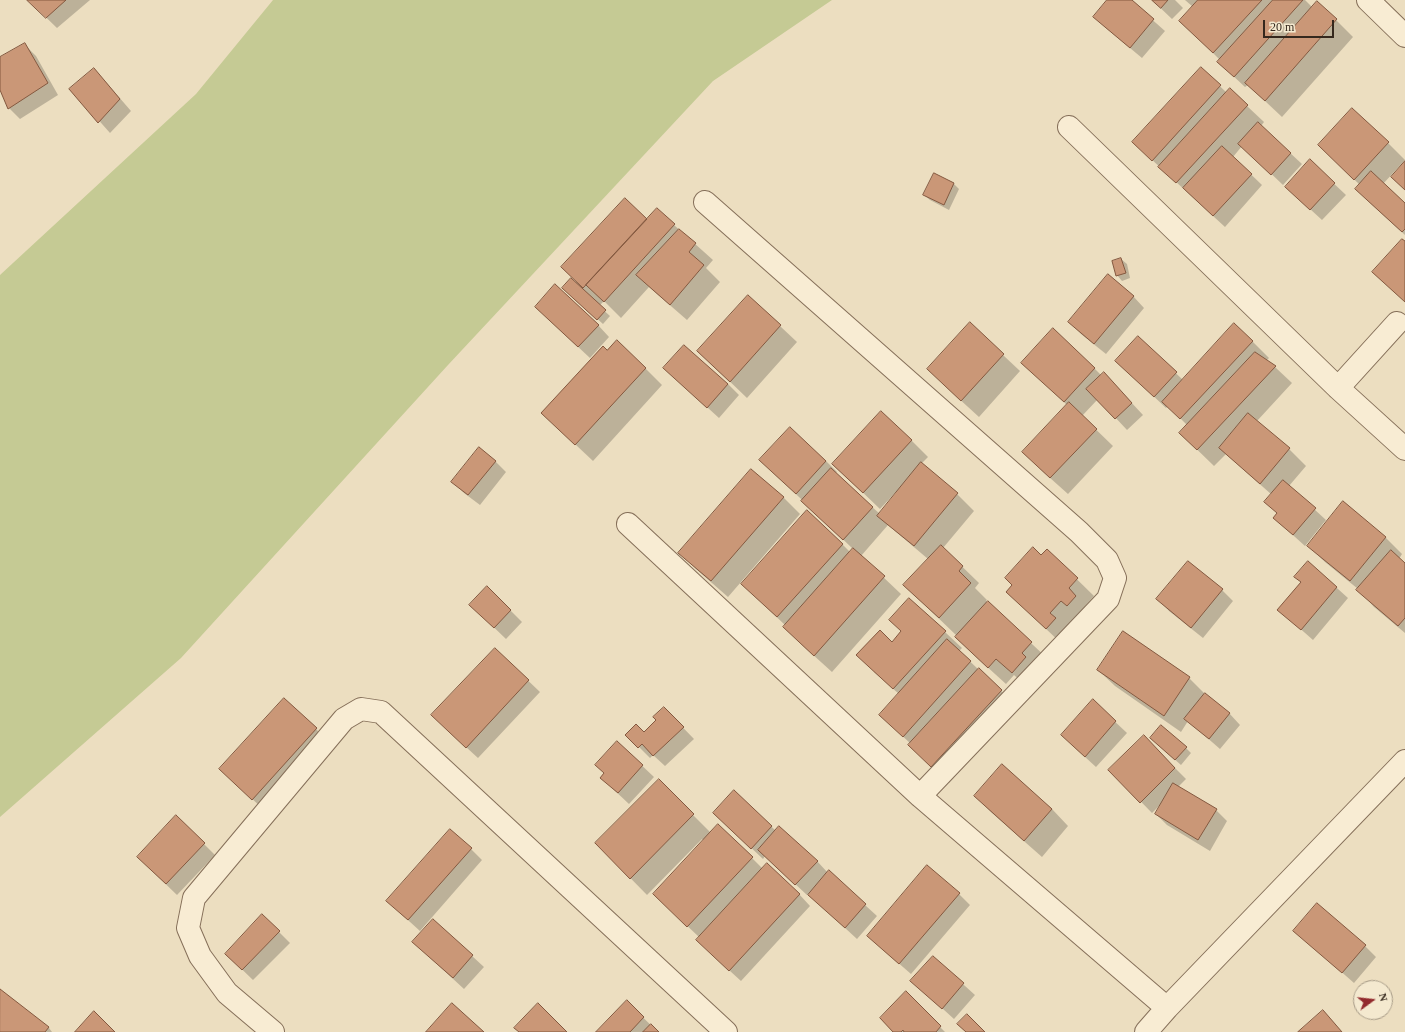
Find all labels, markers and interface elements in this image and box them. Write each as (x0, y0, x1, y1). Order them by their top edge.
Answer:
scale bar (1265, 12, 1336, 38)
text: 20 m (1270, 20, 1294, 34)
north arrow (1353, 980, 1393, 1020)
text: N (1377, 992, 1390, 1003)

